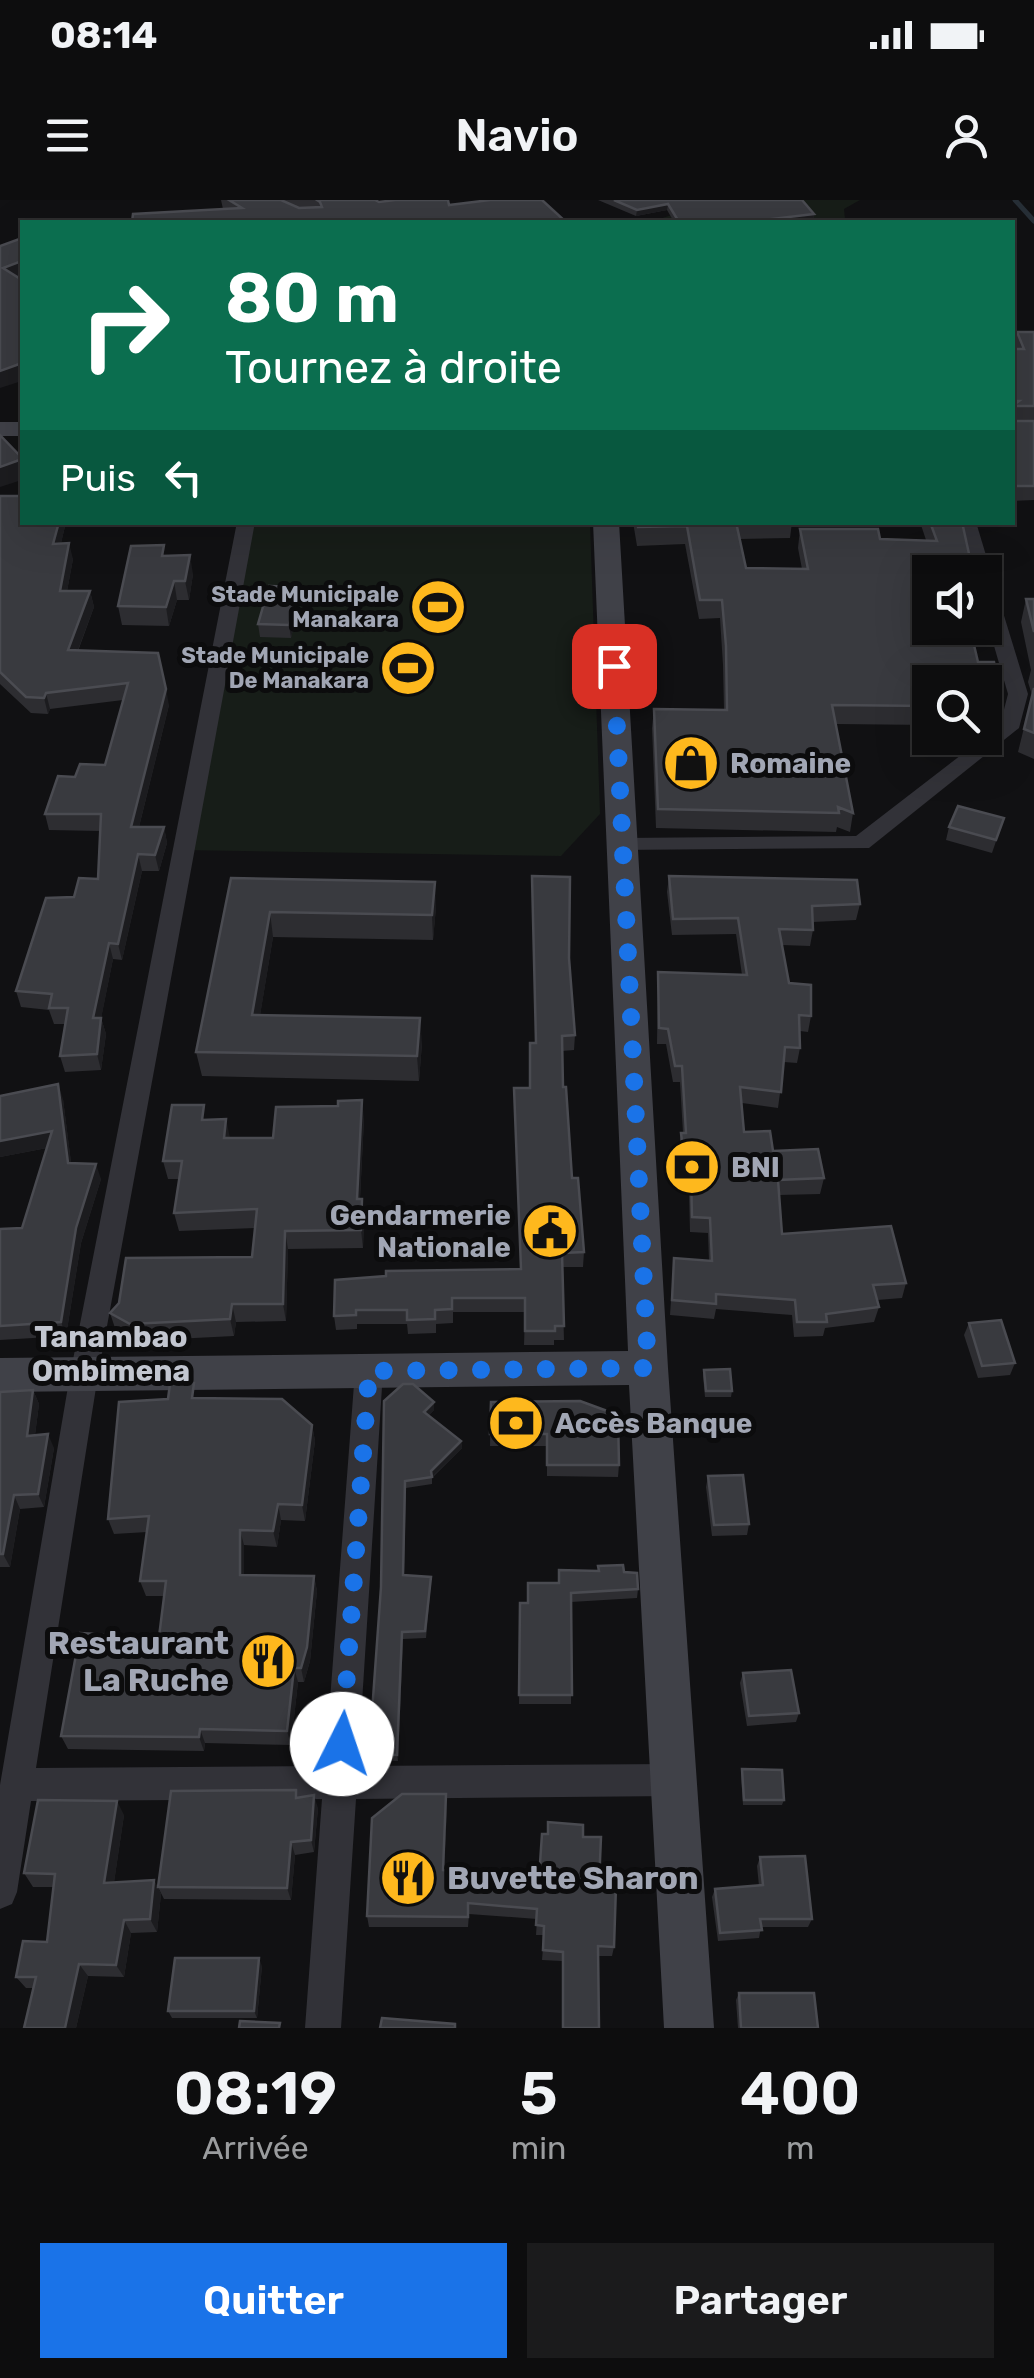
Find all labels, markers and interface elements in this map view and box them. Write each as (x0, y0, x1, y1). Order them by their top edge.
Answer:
text: 08:14 (50, 12, 158, 58)
icon: menu (40, 108, 95, 163)
icon: person (939, 108, 994, 163)
text: Navio (455, 109, 579, 162)
text: 80 m (225, 257, 399, 340)
icon: right (60, 260, 190, 390)
text: Tournez à droite (225, 341, 562, 394)
icon: left (156, 450, 211, 505)
text: Puis (60, 455, 136, 501)
map controls (912, 555, 1002, 755)
button: sound (912, 555, 1002, 645)
sports icon: Stade Municipale Manakara (408, 577, 468, 637)
place label: Stade Municipale Manakara (211, 581, 399, 633)
pin (572, 624, 657, 709)
sports icon: Stade Municipale De Manakara (378, 638, 438, 698)
icon: arrive (587, 639, 642, 694)
place label: Stade Municipale De Manakara (181, 642, 369, 694)
button: search (912, 665, 1002, 755)
shop icon: Romaine (661, 733, 721, 793)
place label: Romaine (730, 747, 851, 780)
bank icon: BNI (662, 1137, 722, 1197)
place label: BNI (731, 1151, 780, 1184)
place label: Gendarmerie Nationale (330, 1199, 511, 1264)
public building icon: Gendarmerie Nationale (520, 1201, 580, 1261)
district label: Tanambao Ombimena (32, 1319, 190, 1389)
bank icon: Accès Banque (486, 1393, 546, 1453)
place label: Accès Banque (555, 1407, 752, 1440)
place label: Restaurant La Ruche (48, 1624, 229, 1699)
restaurant icon: Restaurant La Ruche (238, 1631, 298, 1691)
position arrow (290, 1692, 394, 1796)
restaurant icon: Buvette Sharon (378, 1848, 438, 1908)
place label: Buvette Sharon (447, 1859, 699, 1897)
text: 08:19 (174, 2058, 337, 2129)
text: 5 (520, 2058, 558, 2129)
text: 400 (740, 2058, 860, 2129)
text: Arrivée (202, 2129, 309, 2167)
text: min (511, 2129, 566, 2167)
text: m (786, 2129, 814, 2167)
button: Quitter (40, 2243, 507, 2358)
button: Partager (527, 2243, 994, 2358)

